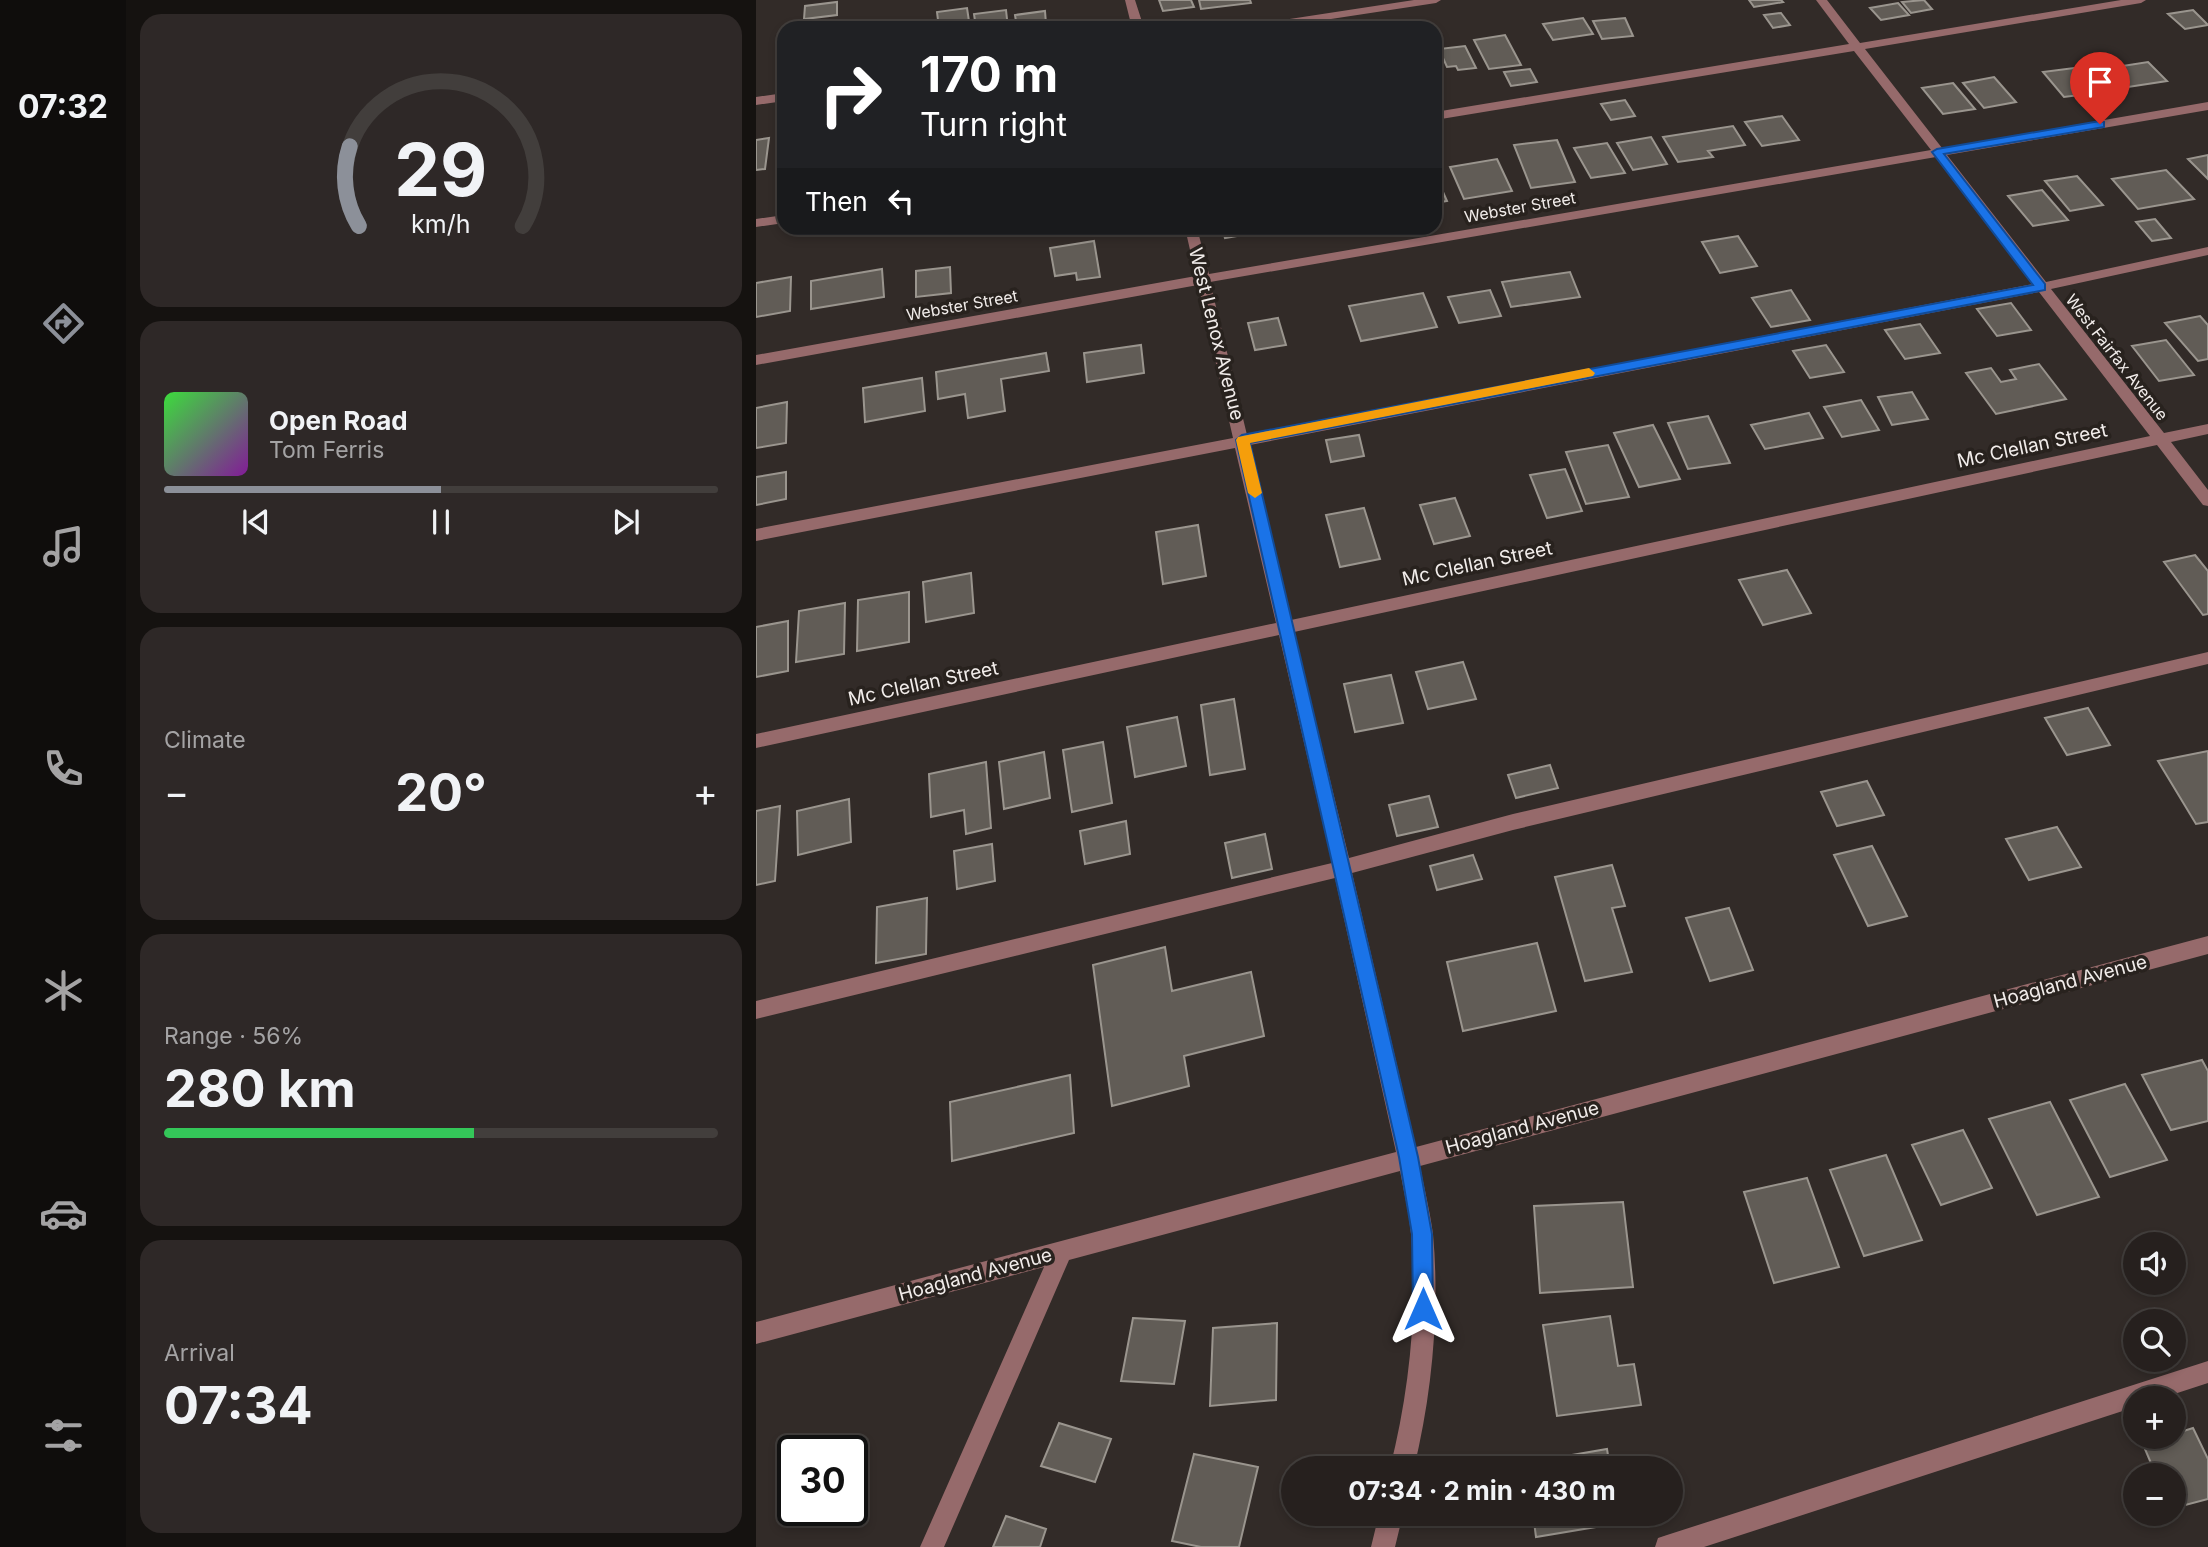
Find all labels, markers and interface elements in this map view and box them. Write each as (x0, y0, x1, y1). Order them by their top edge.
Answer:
text: 170 m (920, 45, 1058, 104)
icon: right (805, 49, 896, 140)
pin (2070, 52, 2130, 124)
icon: arrive (2081, 63, 2119, 101)
text: 07:32 (18, 87, 108, 126)
text: Turn right (920, 105, 1067, 144)
text: 29 (394, 126, 488, 215)
icon: left (882, 182, 920, 220)
text: Then (805, 186, 868, 217)
street label: Webster Street (1463, 187, 1577, 227)
text: km/h (411, 209, 471, 239)
street label: West Lenox Avenue (1184, 246, 1249, 423)
street label: Webster Street (905, 285, 1019, 325)
street label: West Fairfax Avenue (2061, 290, 2173, 424)
icon: directions (39, 299, 88, 348)
text: Open Road (269, 405, 408, 436)
street label: Mc Clellan Street (1955, 418, 2109, 473)
text: Tom Ferris (269, 436, 384, 464)
icon: previous (237, 503, 275, 541)
icon: pause (422, 503, 460, 541)
icon: next (607, 503, 645, 541)
icon: music (39, 522, 88, 571)
street label: Mc Clellan Street (1400, 536, 1554, 591)
street label: Mc Clellan Street (846, 656, 1000, 711)
text: Climate (164, 726, 246, 754)
icon: phone (39, 744, 88, 793)
text: 20° (395, 761, 487, 824)
text: − (164, 769, 189, 815)
text: + (693, 769, 718, 815)
street label: Hoagland Avenue (1991, 950, 2150, 1013)
icon: climate (39, 966, 88, 1015)
text: Range · 56% (164, 1022, 303, 1050)
text: 280 km (164, 1057, 356, 1120)
street label: Hoagland Avenue (1443, 1096, 1602, 1159)
icon: car (39, 1189, 88, 1238)
map controls (2123, 1232, 2186, 1526)
button: sound (2123, 1232, 2186, 1295)
street label: Hoagland Avenue (896, 1243, 1055, 1306)
position arrow (1386, 1272, 1460, 1346)
button: search (2123, 1309, 2186, 1372)
text: Arrival (164, 1339, 235, 1367)
text: 07:34 (164, 1374, 313, 1437)
button: + (2123, 1386, 2186, 1449)
icon: filters (39, 1411, 88, 1460)
speed limit sign: 30 (777, 1435, 868, 1526)
button: − (2123, 1463, 2186, 1526)
text: 07:34 · 2 min · 430 m (1348, 1475, 1616, 1506)

